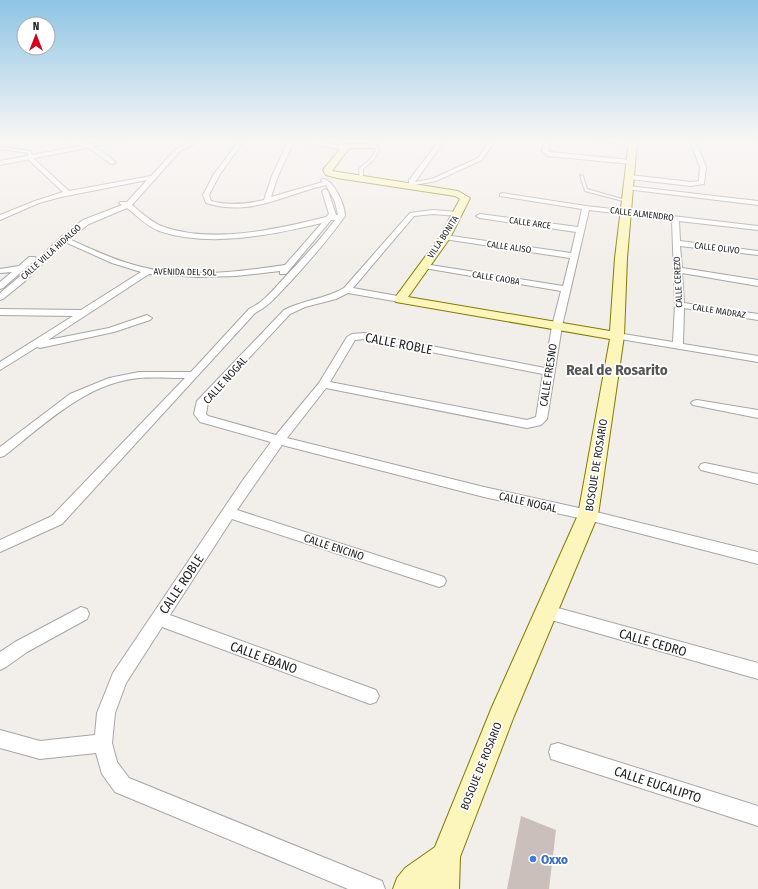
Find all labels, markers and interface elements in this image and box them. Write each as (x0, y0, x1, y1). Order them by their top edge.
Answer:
north arrow (16, 16, 56, 56)
text: N (33, 20, 39, 33)
street label: CALLE ALMENDRO (610, 205, 675, 223)
street label: VILLA BONITA (426, 214, 461, 260)
street label: CALLE ARCE (509, 215, 551, 231)
street label: CALLE VILLA HIDALGO (19, 222, 83, 282)
street label: CALLE ALISO (486, 239, 532, 255)
street label: CALLE OLIVO (694, 240, 741, 256)
street label: CALLE CEREZO (672, 256, 684, 308)
street label: AVENIDA DEL SOL (153, 266, 217, 278)
street label: CALLE CAOBA (471, 269, 521, 287)
street label: CALLE MADRAZ (692, 302, 746, 320)
street label: CALLE ROBLE (364, 330, 434, 357)
street label: CALLE FRESNO (537, 342, 560, 408)
street label: CALLE NOGAL (201, 354, 250, 407)
district label: Real de Rosarito (566, 361, 668, 379)
street label: BOSQUE DE ROSARIO (583, 418, 610, 512)
street label: CALLE NOGAL (497, 489, 558, 516)
street label: CALLE ENCINO (302, 532, 366, 563)
street label: CALLE ROBLE (156, 552, 207, 617)
street label: CALLE CEDRO (617, 626, 688, 659)
street label: CALLE EBANO (228, 638, 299, 677)
street label: BOSQUE DE ROSARIO (458, 720, 505, 812)
street label: CALLE EUCALIPTO (612, 763, 703, 806)
place label: Oxxo (541, 852, 568, 867)
marker: Oxxo (528, 854, 538, 864)

